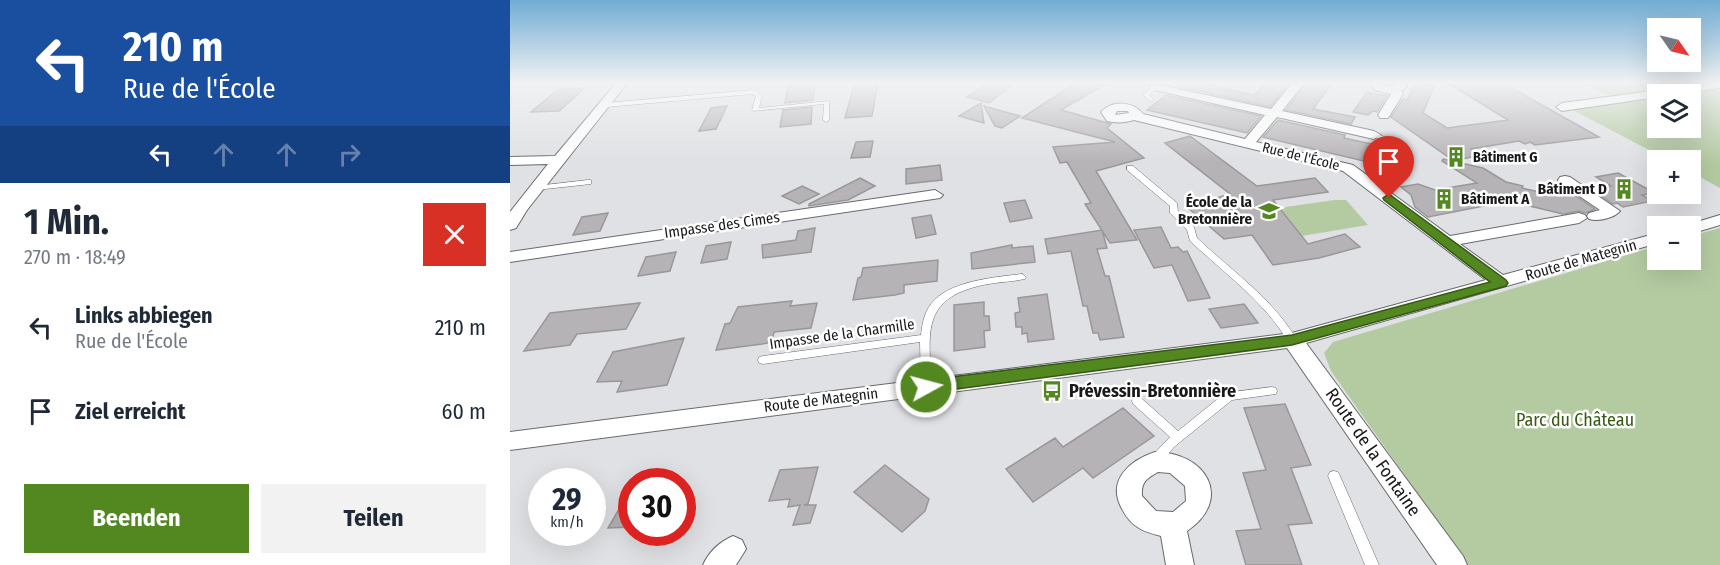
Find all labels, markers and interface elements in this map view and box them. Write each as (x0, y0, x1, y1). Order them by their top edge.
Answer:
north arrow (1647, 18, 1701, 72)
map controls (1647, 18, 1701, 270)
text: 210 m (123, 22, 223, 72)
icon: left (24, 24, 102, 102)
text: Rue de l'École (123, 73, 276, 105)
button: layers (1647, 84, 1701, 138)
pin (1363, 136, 1414, 198)
icon: left (144, 138, 177, 171)
icon: ahead (207, 138, 240, 171)
icon: ahead (270, 138, 303, 171)
icon: right (333, 138, 366, 171)
street label: Rue de l'École (1260, 138, 1342, 174)
icon: arrive (1372, 145, 1405, 178)
building icon: Bâtiment G (1444, 145, 1468, 169)
place label: Bâtiment G (1473, 149, 1538, 166)
button: + (1647, 150, 1701, 204)
building icon: Bâtiment D (1612, 177, 1636, 201)
place label: Bâtiment D (1538, 180, 1607, 198)
building icon: Bâtiment A (1432, 187, 1456, 211)
place label: Bâtiment A (1461, 190, 1530, 208)
place label: École de la Bretonnière (1178, 193, 1253, 228)
school or university icon: École de la Bretonnière (1257, 199, 1281, 223)
text: 1 Min. (24, 200, 109, 244)
button: close (423, 203, 486, 266)
street label: Impasse des Cimes (663, 208, 781, 242)
button: − (1647, 216, 1701, 270)
street label: Route de Mategnin (1523, 235, 1639, 285)
text: 270 m · 18:49 (24, 245, 126, 269)
text: Links abbiegen (75, 302, 213, 329)
icon: left (24, 311, 57, 344)
text: 210 m (435, 314, 486, 341)
street label: Impasse de la Charmille (768, 315, 916, 353)
text: Rue de l'École (75, 329, 188, 353)
position arrow (894, 355, 958, 419)
bus stop icon: Prévessin-Bretonnière (1040, 379, 1064, 403)
place label: Prévessin-Bretonnière (1069, 380, 1236, 402)
street label: Route de Mategnin (763, 384, 879, 416)
street label: Route de la Fontaine (1321, 384, 1425, 520)
icon: arrive (24, 395, 57, 428)
text: Ziel erreicht (75, 398, 186, 425)
text: 60 m (442, 398, 486, 425)
park label: Parc du Château (1516, 409, 1634, 431)
speed limit sign: 30 (618, 468, 696, 546)
text: 29 (552, 482, 582, 518)
button: Beenden (24, 484, 249, 553)
button: Teilen (261, 484, 486, 553)
text: km/h (550, 513, 584, 531)

